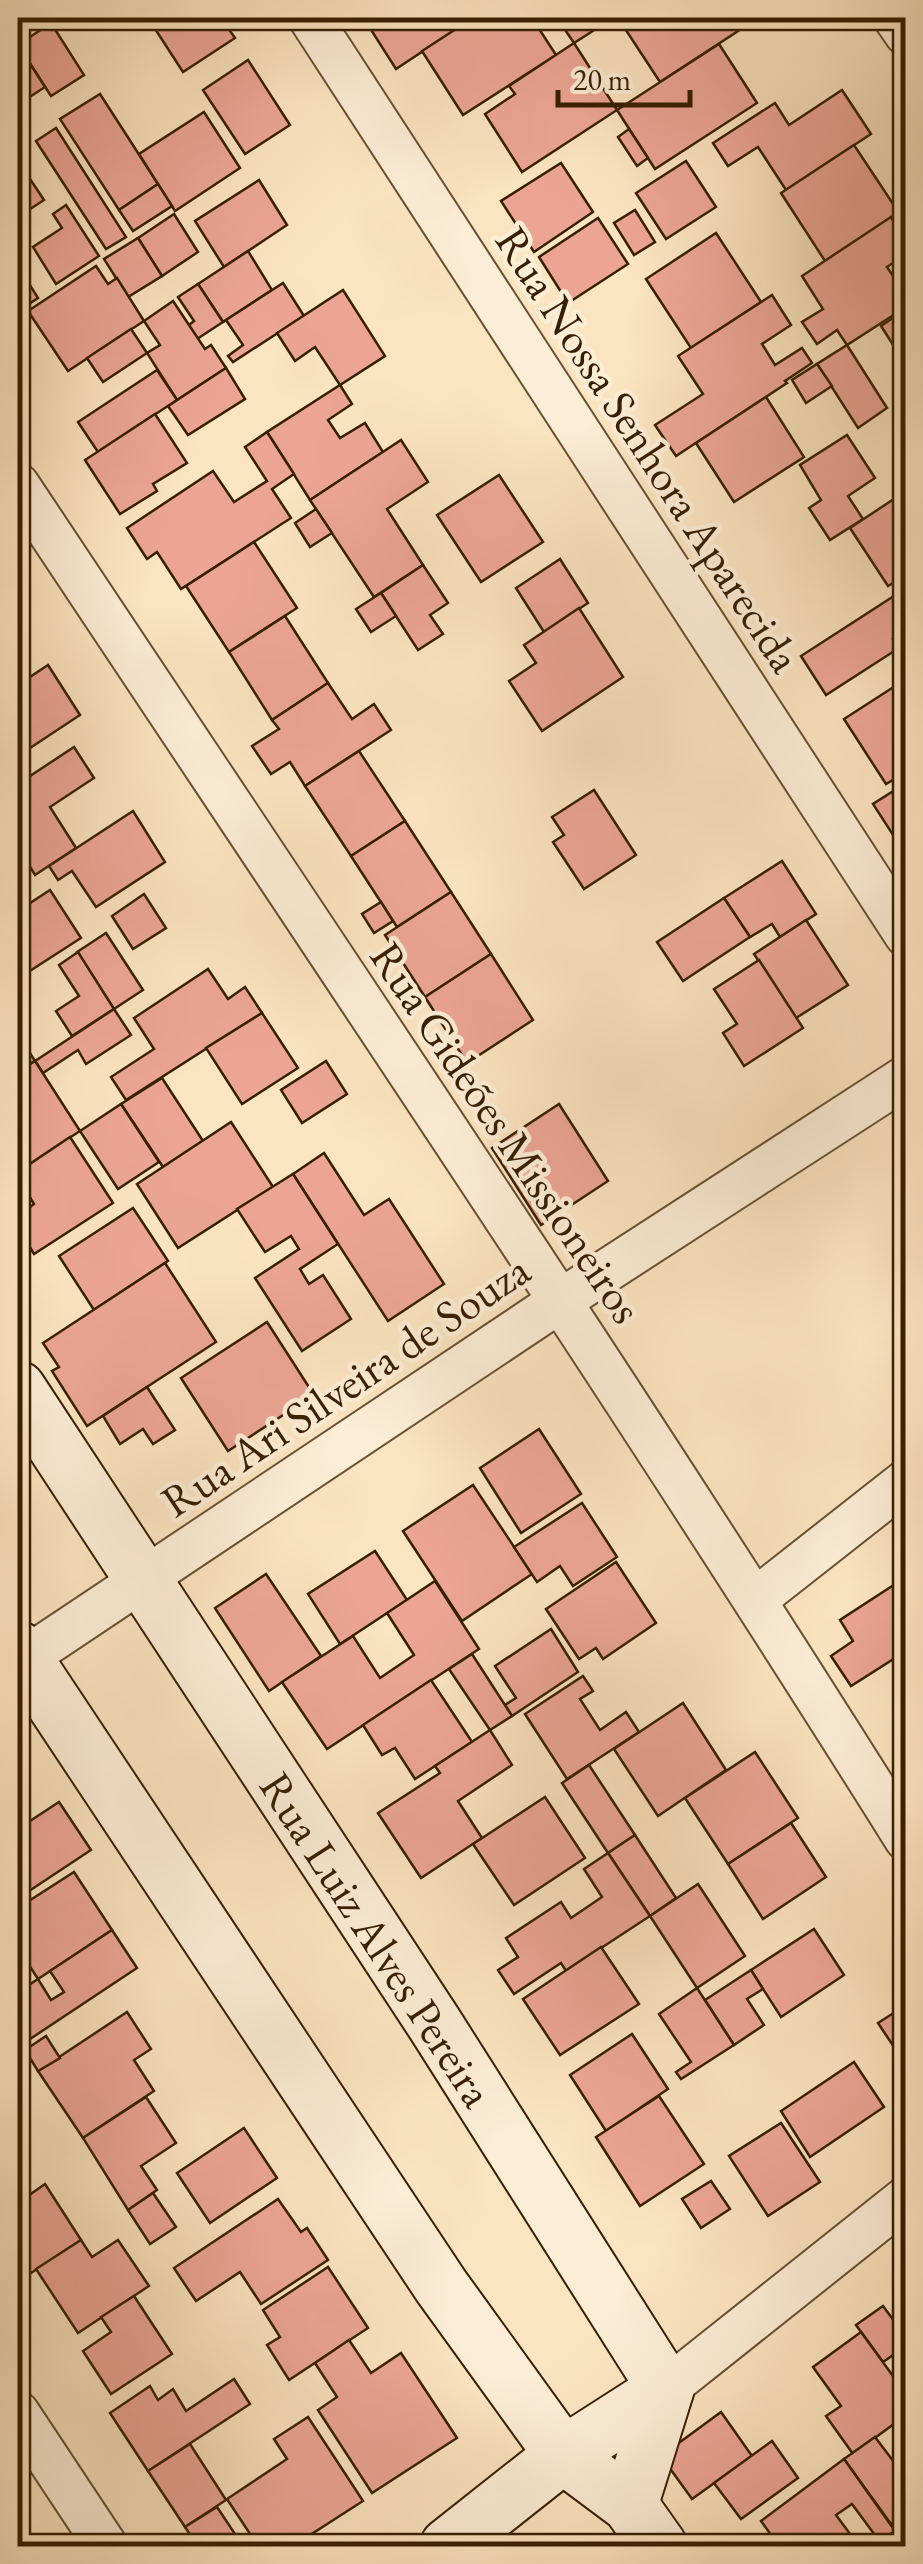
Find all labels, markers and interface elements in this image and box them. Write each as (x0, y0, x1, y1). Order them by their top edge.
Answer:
scale bar (558, 45, 690, 107)
text: 20 m (573, 60, 631, 99)
street label: Rua Nossa Senhora Aparecida (483, 215, 815, 683)
street label: Rua Gideões Missioneiros (358, 930, 656, 1334)
street label: Rua Ari Silveira de Souza (150, 1240, 540, 1530)
street label: Rua Luiz Alves Pereira (247, 1760, 507, 2118)

